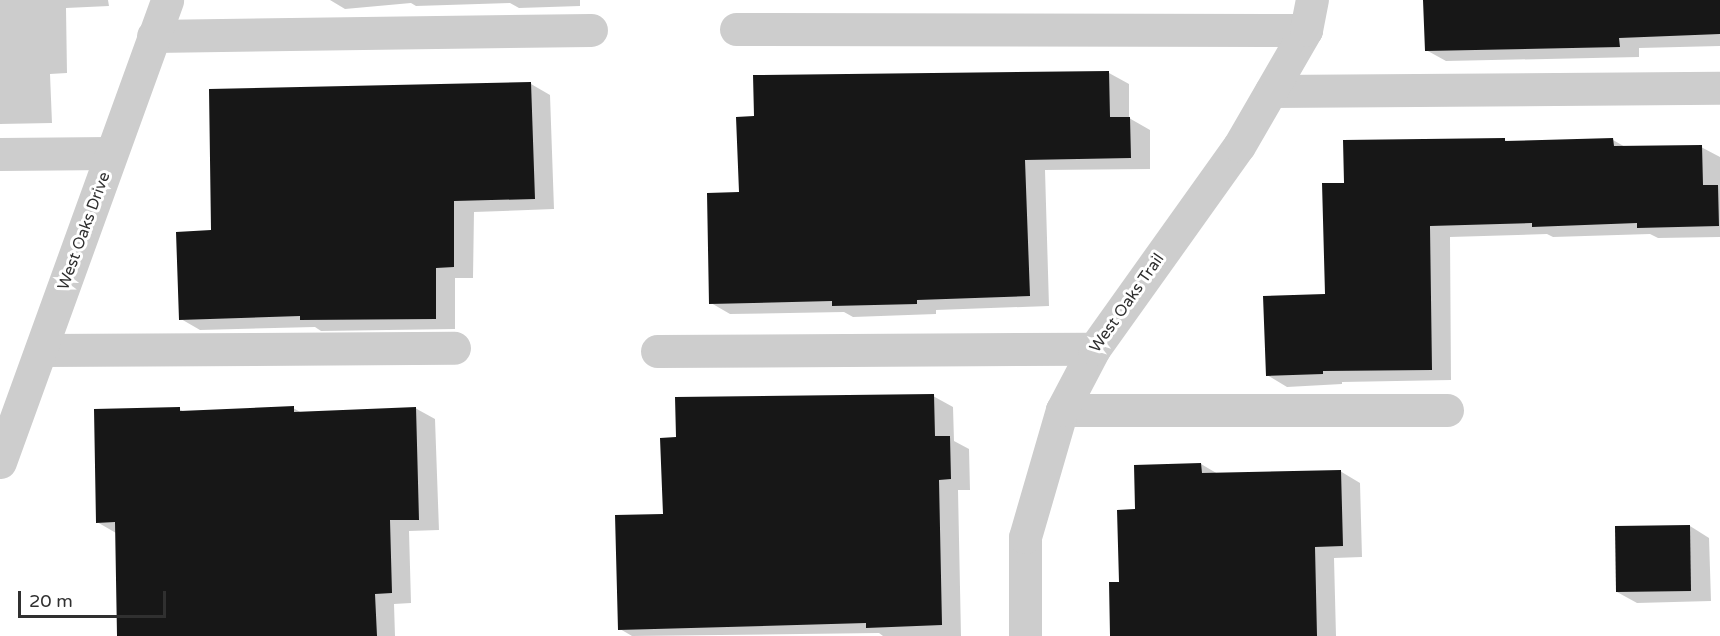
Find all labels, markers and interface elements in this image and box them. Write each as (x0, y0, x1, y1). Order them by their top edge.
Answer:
street label: West Oaks Drive (54, 169, 114, 293)
street label: West Oaks Trail (1086, 250, 1168, 356)
scale bar (21, 579, 170, 617)
text: 20 m (29, 590, 73, 612)

